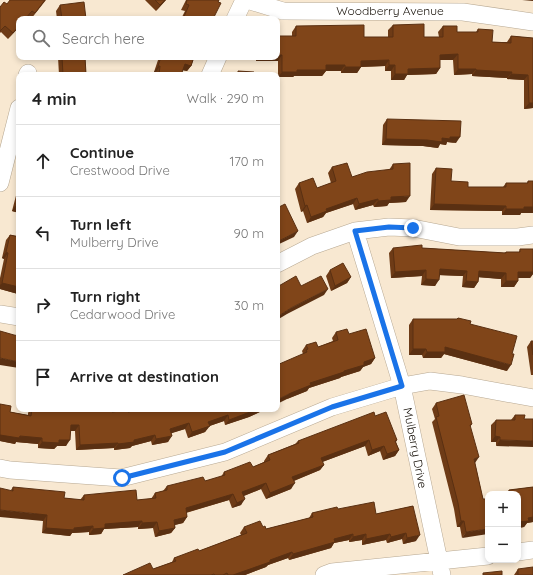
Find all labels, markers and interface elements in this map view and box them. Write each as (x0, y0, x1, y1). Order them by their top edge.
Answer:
street label: Woodberry Avenue (336, 3, 444, 18)
search box (16, 16, 280, 60)
icon: search (30, 27, 52, 49)
text: Search here (62, 29, 145, 48)
text: 4 min (32, 88, 77, 109)
text: Walk · 290 m (187, 90, 264, 106)
text: Continue (70, 143, 134, 162)
icon: ahead (32, 150, 54, 172)
text: 170 m (229, 153, 264, 169)
text: Crestwood Drive (70, 162, 170, 178)
text: Turn left (70, 215, 132, 234)
route end (404, 219, 422, 237)
icon: left (32, 222, 54, 244)
text: 90 m (234, 225, 264, 241)
text: Mulberry Drive (70, 234, 159, 250)
text: Turn right (70, 287, 141, 306)
icon: right (32, 294, 54, 316)
text: 30 m (234, 297, 264, 313)
text: Cedarwood Drive (70, 306, 175, 322)
icon: arrive (32, 366, 54, 388)
text: Arrive at destination (70, 367, 219, 386)
street label: Mulberry Drive (400, 406, 431, 490)
route start (113, 469, 131, 487)
map controls (485, 491, 521, 563)
button: + (485, 491, 521, 527)
button: − (485, 527, 521, 563)

